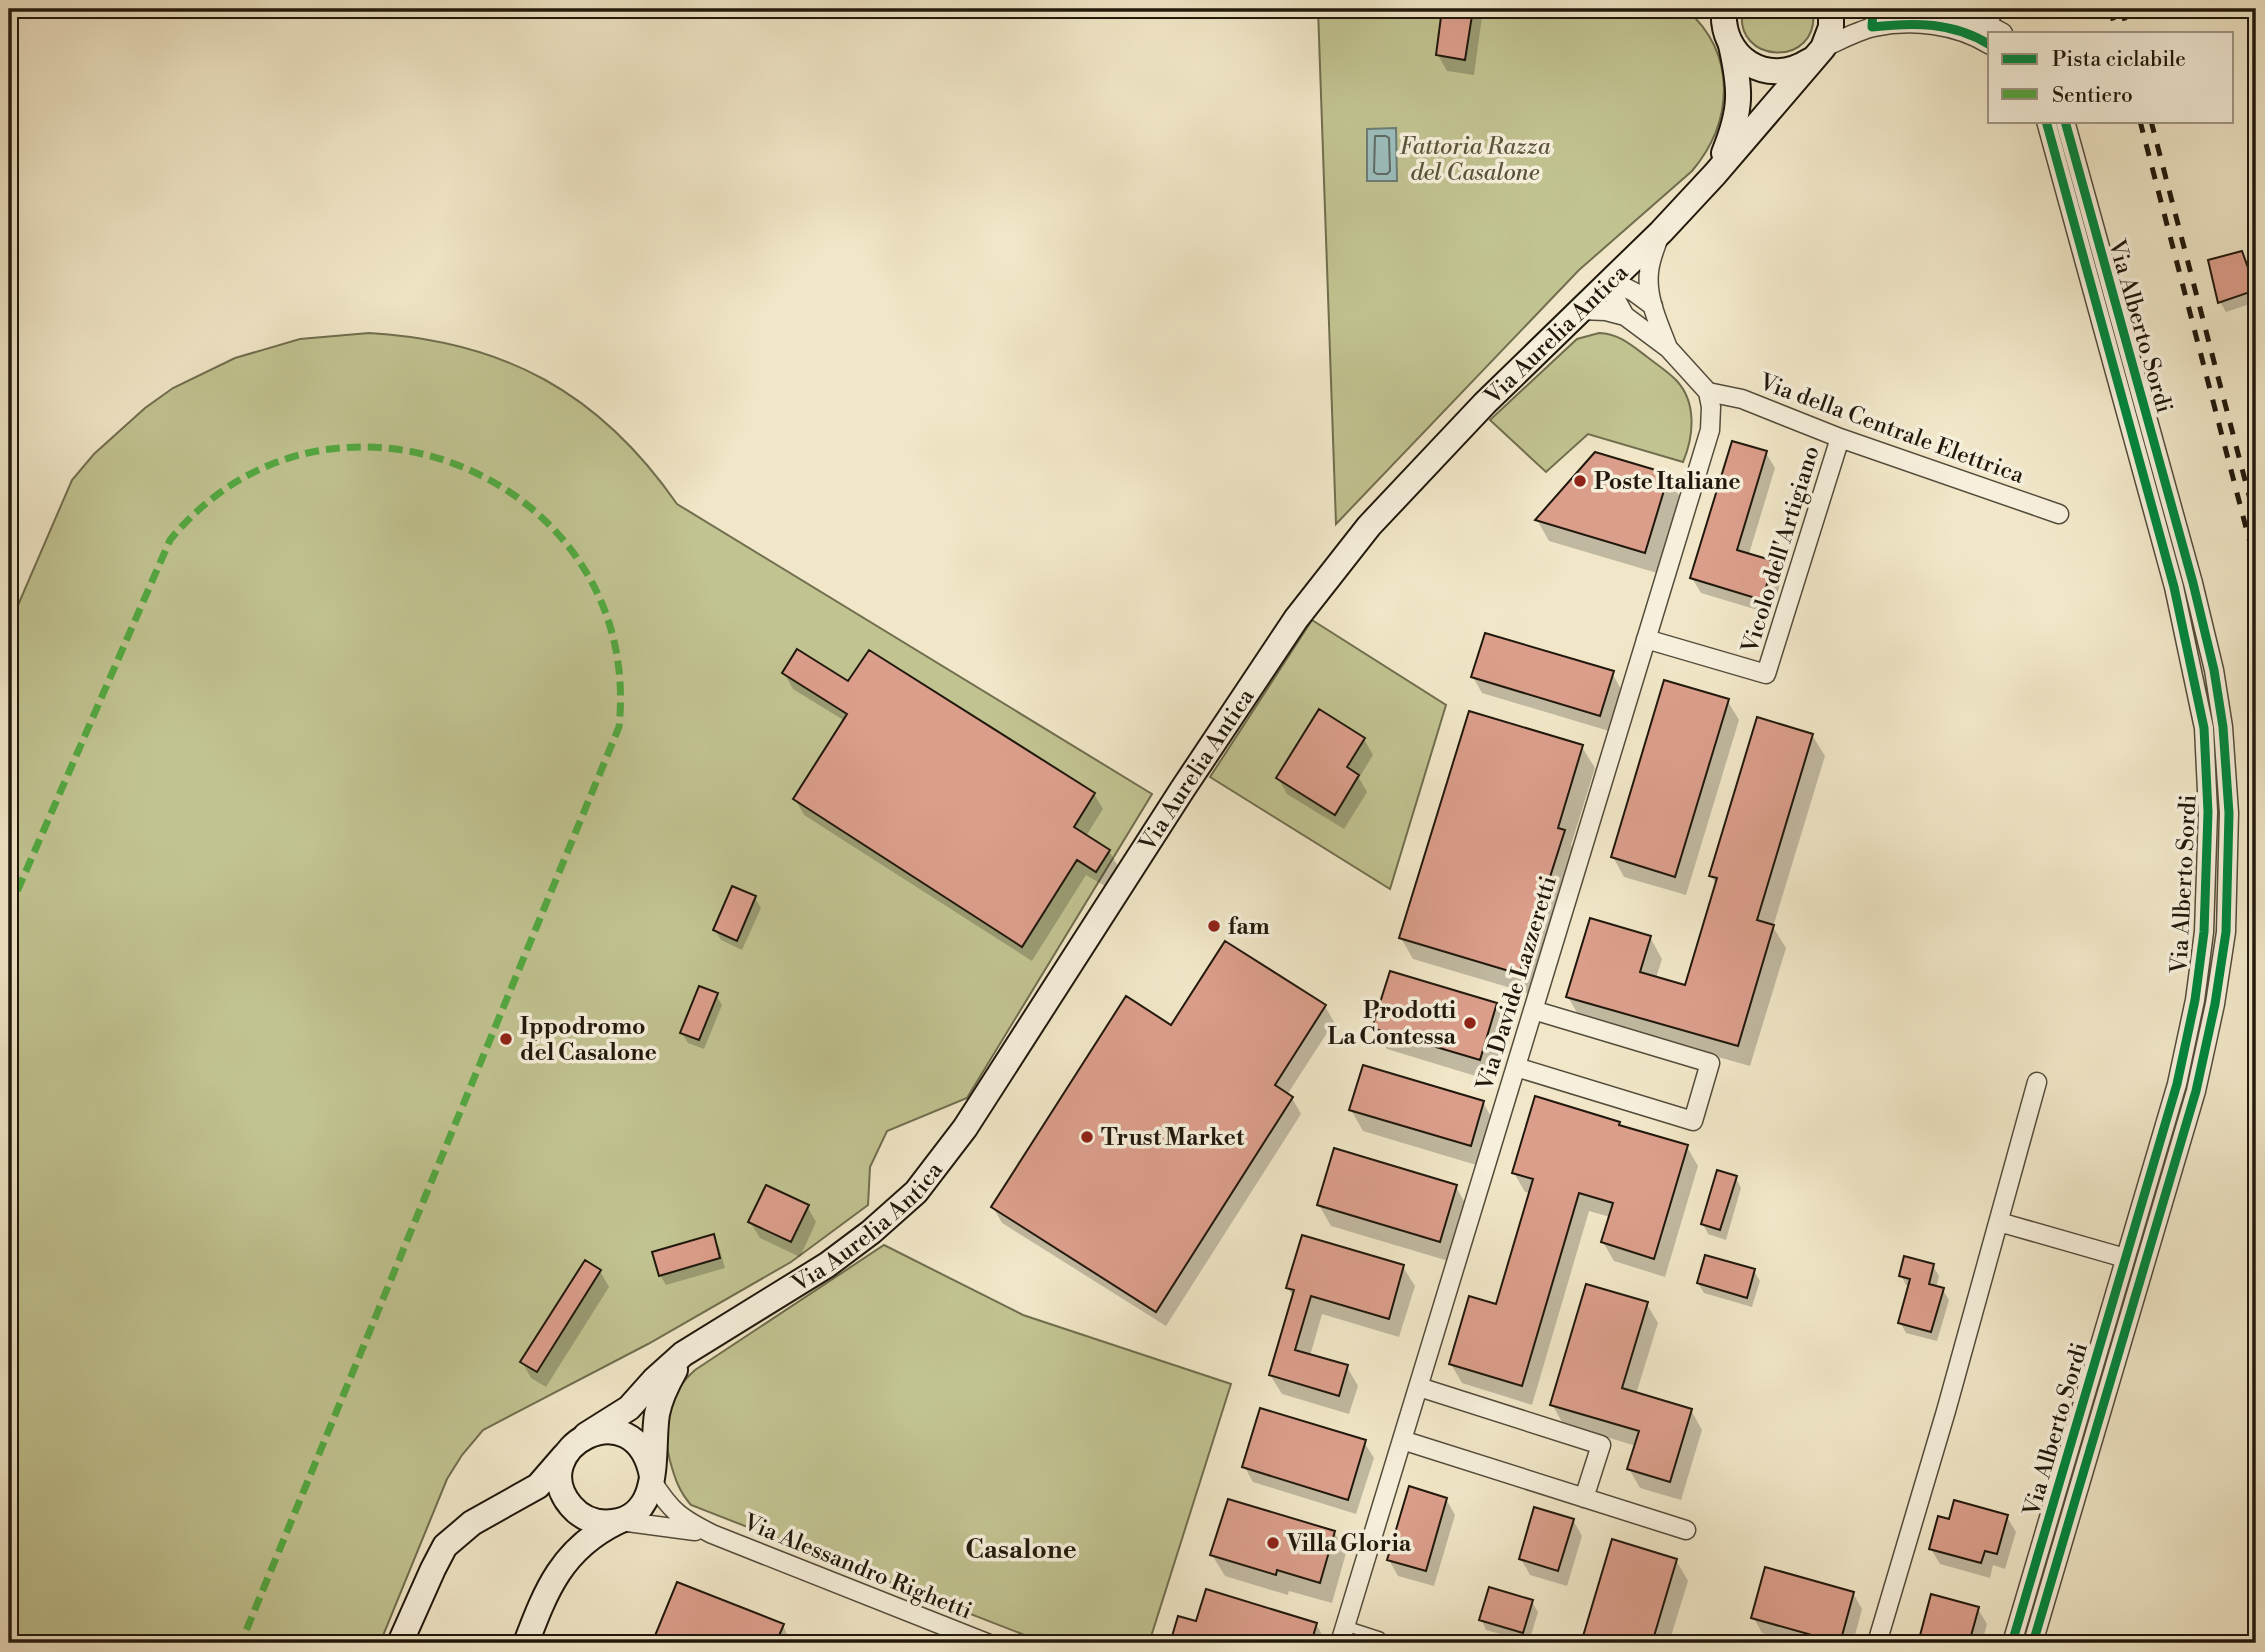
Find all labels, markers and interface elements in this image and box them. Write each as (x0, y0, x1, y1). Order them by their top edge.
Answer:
legend (1988, 32, 2234, 122)
text: Pista ciclabile (2052, 47, 2186, 73)
text: Sentiero (2052, 83, 2133, 109)
park label: Fattoria Razza del Casalone (1400, 133, 1551, 187)
street label: Via Alberto Sordi (2102, 235, 2178, 416)
street label: Via Aurelia Antica (1479, 259, 1634, 411)
street label: Via della Centrale Elettrica (1755, 368, 2028, 490)
street label: Vicolo dell'Artigiano (1736, 442, 1826, 657)
place label: Poste Italiane (1594, 468, 1741, 496)
marker: Poste Italiane (1572, 473, 1588, 489)
street label: Via Aurelia Antica (1133, 683, 1261, 857)
street label: Via Alberto Sordi (2165, 794, 2203, 975)
street label: Via Davide Lazzeretti (1471, 873, 1563, 1095)
place label: fam (1228, 913, 1270, 941)
marker: fam (1206, 918, 1222, 934)
place label: Prodotti La Contessa (1328, 997, 1457, 1051)
place label: Ippodromo del Casalone (520, 1013, 657, 1067)
marker: Prodotti La Contessa (1462, 1015, 1478, 1031)
marker: Ippodromo del Casalone (498, 1031, 514, 1047)
place label: Trust Market (1101, 1124, 1245, 1152)
marker: Trust Market (1079, 1129, 1095, 1145)
street label: Via Aurelia Antica (786, 1156, 949, 1299)
street label: Via Alberto Sordi (2018, 1339, 2094, 1520)
street label: Via Alessandro Righetti (738, 1508, 976, 1626)
place label: Villa Gloria (1286, 1530, 1412, 1558)
district label: Casalone (965, 1534, 1077, 1566)
marker: Villa Gloria (1265, 1535, 1281, 1551)

